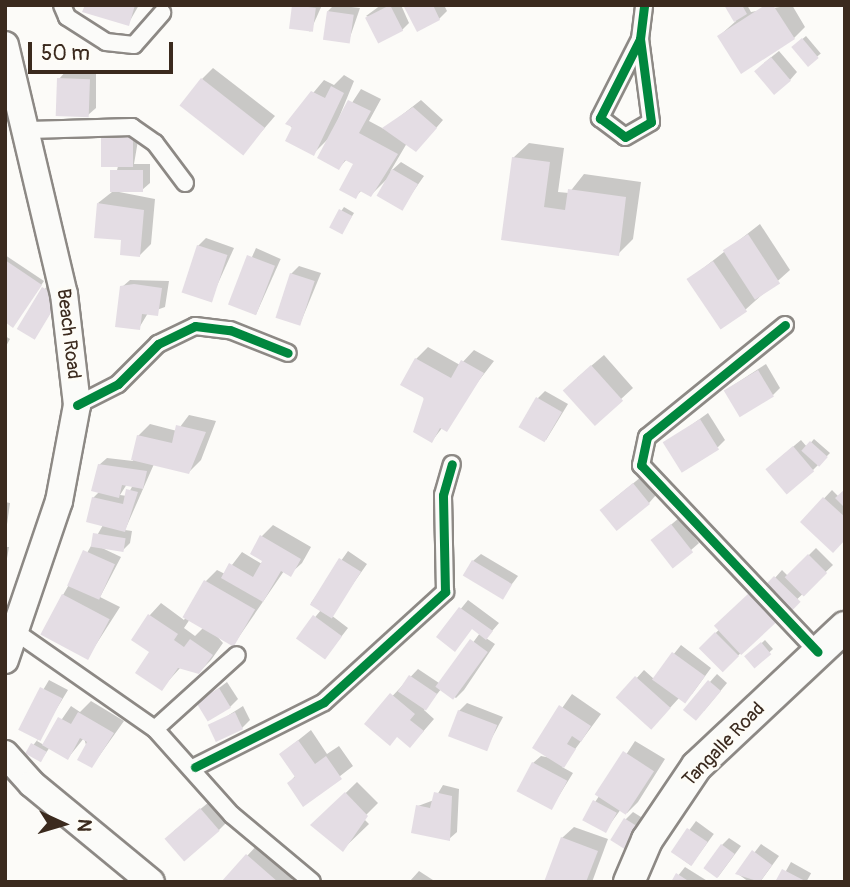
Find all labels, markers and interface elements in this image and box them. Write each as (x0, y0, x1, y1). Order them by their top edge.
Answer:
scale bar (32, 28, 177, 72)
text: 50 m (41, 40, 90, 67)
street label: Beach Road (51, 287, 85, 381)
street label: Tangalle Road (678, 698, 770, 792)
north arrow (28, 789, 98, 859)
text: N (72, 818, 96, 833)

